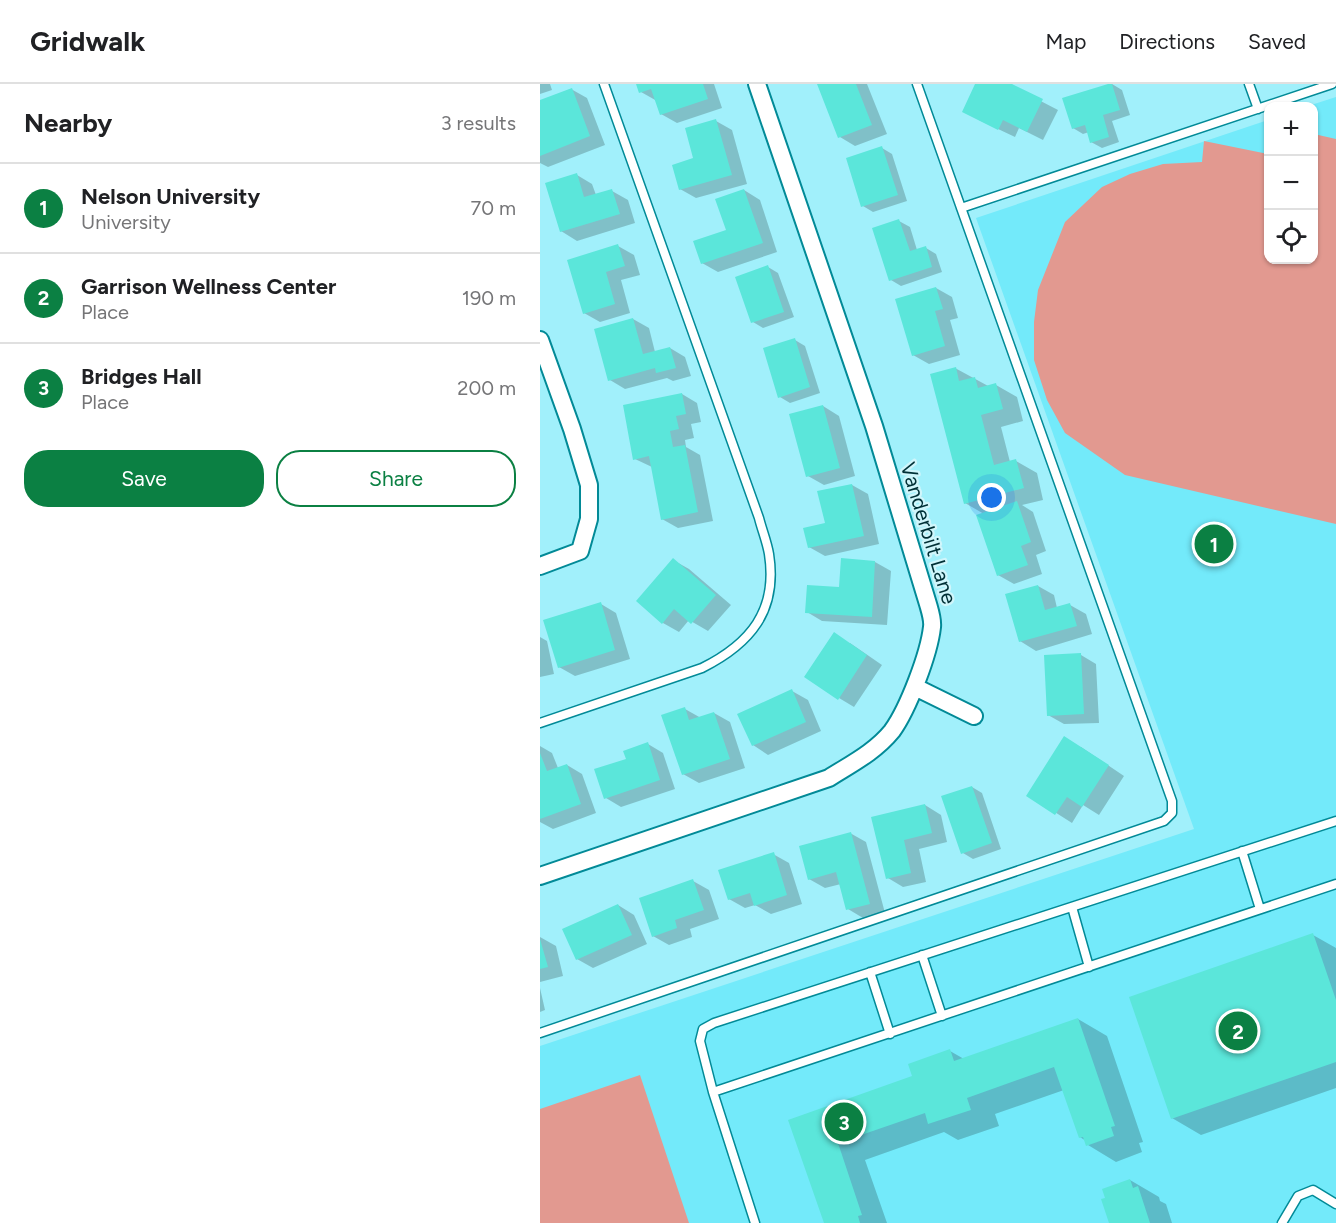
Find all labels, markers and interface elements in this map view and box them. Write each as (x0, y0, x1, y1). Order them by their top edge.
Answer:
text: Gridwalk (30, 24, 145, 58)
text: Map (1045, 29, 1086, 54)
text: Directions (1119, 29, 1215, 54)
text: Saved (1248, 29, 1306, 54)
map controls (1264, 102, 1318, 264)
button: + (1264, 102, 1318, 156)
text: Nearby (24, 107, 112, 139)
text: 3 results (441, 111, 516, 135)
button: − (1264, 156, 1318, 210)
text: Nelson University (81, 183, 260, 210)
text: 1 (39, 196, 48, 220)
text: 70 m (470, 196, 516, 220)
text: University (81, 210, 171, 234)
button: locate (1264, 210, 1318, 264)
text: Garrison Wellness Center (81, 273, 336, 300)
text: 2 (38, 286, 49, 310)
text: 190 m (462, 286, 516, 310)
text: Place (81, 300, 129, 324)
text: Bridges Hall (81, 363, 202, 390)
text: 3 (38, 376, 49, 400)
text: 200 m (457, 376, 516, 400)
text: Place (81, 390, 129, 414)
button: Save (24, 450, 264, 507)
button: Share (276, 450, 516, 507)
street label: Vanderbilt Lane (896, 459, 962, 607)
your location (977, 483, 1006, 512)
pin: 1 (1194, 522, 1234, 566)
pin: 2 (1218, 1008, 1258, 1054)
pin: 3 (824, 1100, 864, 1144)

